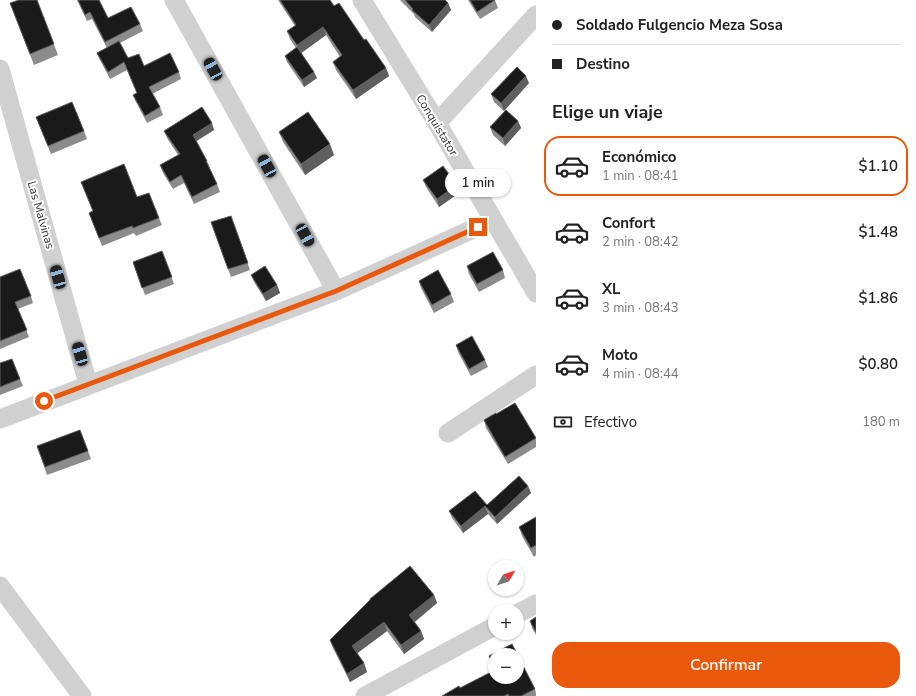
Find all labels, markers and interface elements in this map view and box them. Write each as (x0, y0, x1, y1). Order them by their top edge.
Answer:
text: Soldado Fulgencio Meza Sosa (576, 15, 783, 35)
text: Destino (576, 54, 630, 74)
car (202, 56, 224, 82)
street label: Conquistator (412, 91, 462, 159)
text: Elige un viaje (552, 100, 663, 124)
text: Económico (602, 147, 676, 167)
icon: car (554, 148, 590, 184)
car (256, 153, 278, 179)
text: $1.10 (858, 156, 898, 176)
text: 1 min · 08:41 (602, 167, 678, 185)
callout: 1 min (445, 169, 511, 197)
text: 1 min (461, 174, 495, 192)
street label: Las Malvinas (24, 179, 58, 251)
text: Confort (602, 213, 655, 233)
icon: car (554, 214, 590, 250)
route end (469, 218, 487, 236)
car (294, 222, 316, 248)
text: $1.48 (858, 222, 898, 242)
text: 2 min · 08:42 (602, 233, 678, 251)
car (49, 264, 67, 290)
text: XL (602, 279, 621, 299)
icon: car (554, 280, 590, 316)
text: $1.86 (858, 288, 898, 308)
text: 3 min · 08:43 (602, 299, 678, 317)
car (71, 341, 89, 367)
text: Moto (602, 345, 638, 365)
icon: car (554, 346, 590, 382)
text: $0.80 (858, 354, 898, 374)
text: 4 min · 08:44 (602, 365, 678, 383)
route start (35, 392, 53, 410)
icon: cash (552, 411, 574, 433)
text: Efectivo (584, 412, 637, 432)
text: 180 m (862, 413, 900, 431)
north arrow (488, 560, 524, 596)
map controls (488, 560, 524, 684)
button: + (488, 604, 524, 640)
button: Confirmar (552, 642, 900, 688)
button: − (488, 648, 524, 684)

